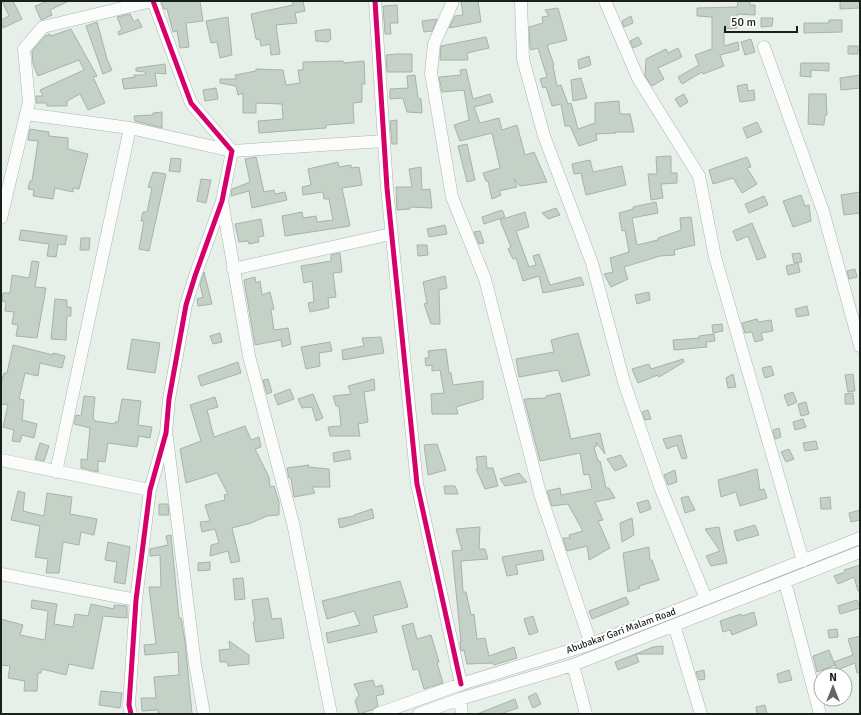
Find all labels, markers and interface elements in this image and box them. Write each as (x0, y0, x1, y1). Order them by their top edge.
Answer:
scale bar (725, 8, 797, 34)
text: 50 m (731, 15, 756, 30)
street label: Abubakar Gari Malam Road (564, 605, 678, 657)
north arrow (813, 667, 853, 707)
text: N (829, 671, 837, 684)

